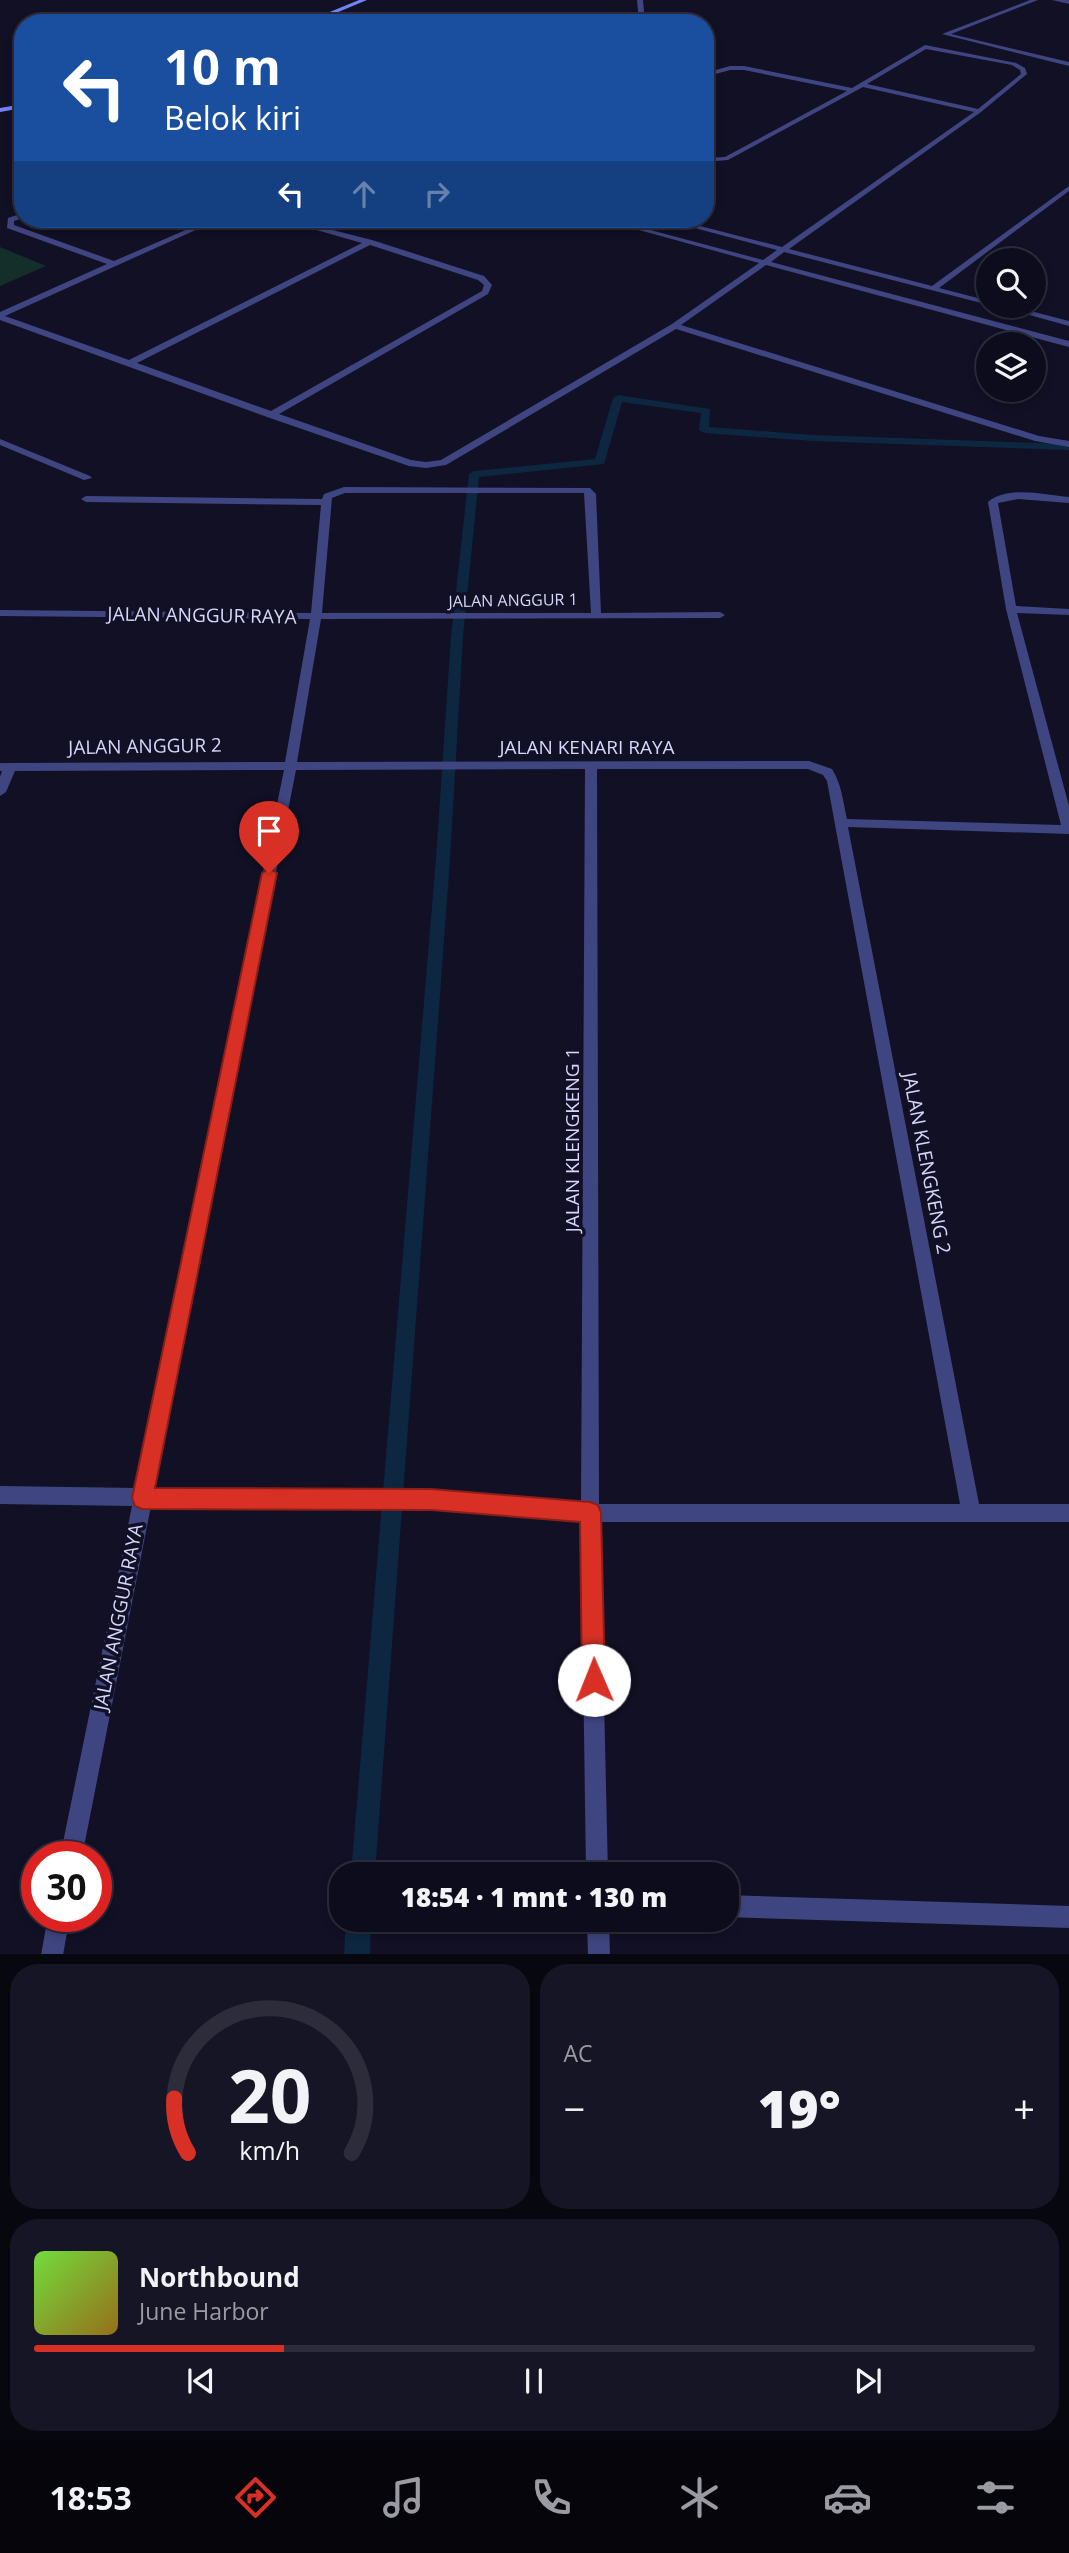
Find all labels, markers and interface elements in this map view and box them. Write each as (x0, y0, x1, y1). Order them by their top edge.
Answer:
text: 10 m (164, 33, 281, 99)
icon: left (49, 42, 140, 133)
text: Belok kiri (164, 96, 301, 139)
icon: left (272, 175, 310, 213)
icon: ahead (345, 175, 383, 213)
icon: right (418, 175, 456, 213)
map controls (976, 248, 1046, 402)
button: search (976, 248, 1046, 318)
button: layers (976, 332, 1046, 402)
street label: JALAN ANGGUR 1 (446, 588, 578, 612)
street label: JALAN ANGGUR RAYA (105, 600, 297, 630)
street label: JALAN ANGGUR 2 (66, 732, 222, 760)
street label: JALAN KENARI RAYA (497, 734, 675, 760)
pin (239, 801, 299, 873)
icon: arrive (250, 812, 288, 850)
street label: JALAN KLENGKENG 1 (559, 1048, 585, 1234)
street label: JALAN KLENGKENG 2 (896, 1068, 957, 1256)
street label: JALAN ANGGUR RAYA (87, 1522, 149, 1714)
position arrow (557, 1643, 631, 1717)
speed limit sign: 30 (21, 1841, 112, 1932)
text: 18:54 · 1 mnt · 130 m (401, 1879, 667, 1915)
text: AC (564, 2037, 593, 2069)
text: 20 (228, 2045, 311, 2144)
text: 19° (758, 2072, 841, 2143)
text: − (564, 2082, 585, 2134)
text: + (1013, 2082, 1035, 2134)
text: km/h (239, 2132, 300, 2166)
text: Northbound (139, 2259, 300, 2295)
text: June Harbor (139, 2295, 269, 2327)
icon: previous (182, 2362, 220, 2400)
icon: pause (515, 2362, 553, 2400)
icon: next (849, 2362, 887, 2400)
icon: directions (231, 2473, 280, 2522)
icon: music (379, 2473, 428, 2522)
icon: phone (527, 2473, 576, 2522)
icon: climate (675, 2473, 724, 2522)
icon: car (823, 2473, 872, 2522)
icon: filters (971, 2473, 1020, 2522)
text: 18:53 (49, 2476, 132, 2519)

